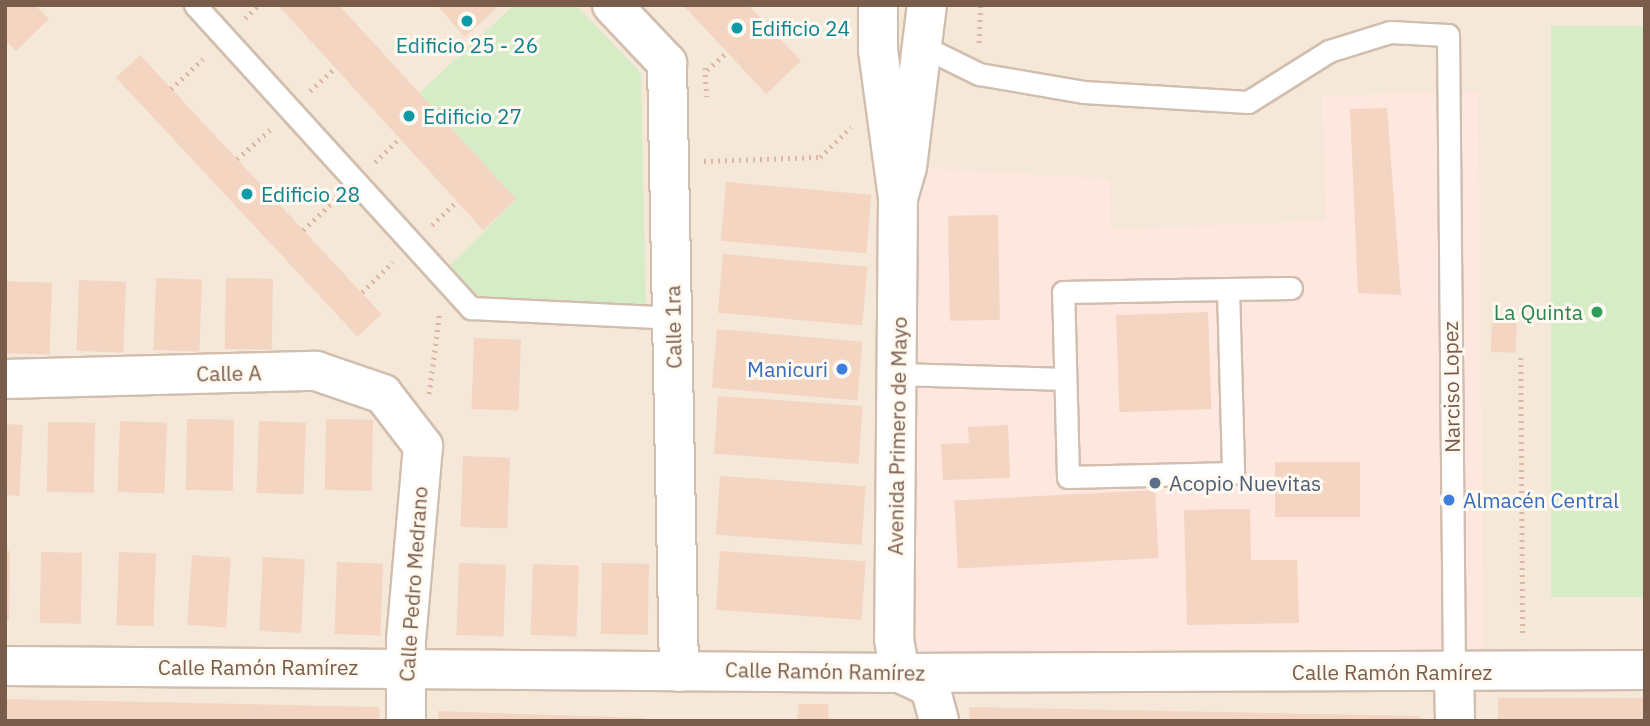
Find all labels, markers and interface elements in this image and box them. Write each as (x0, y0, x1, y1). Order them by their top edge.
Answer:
marker: Edificio 25 - 26 (459, 13, 475, 29)
place label: Edificio 24 (751, 15, 850, 41)
marker: Edificio 24 (729, 20, 745, 36)
place label: Edificio 25 - 26 (396, 32, 538, 58)
place label: Edificio 27 (423, 103, 522, 129)
marker: Edificio 27 (401, 108, 417, 124)
place label: Edificio 28 (261, 181, 360, 207)
marker: Edificio 28 (239, 186, 255, 202)
street label: Calle 1ra (660, 285, 686, 369)
place label: La Quinta (1494, 299, 1583, 325)
marker: La Quinta (1589, 304, 1605, 320)
street label: Avenida Primero de Mayo (882, 316, 912, 556)
street label: Narciso Lopez (1437, 321, 1465, 453)
place label: Manicuri (747, 356, 828, 382)
street label: Calle A (196, 360, 262, 386)
marker: Manicuri (834, 361, 850, 377)
place label: Acopio Nuevitas (1169, 470, 1321, 496)
marker: Acopio Nuevitas (1147, 475, 1163, 491)
street label: Calle Pedro Medrano (394, 486, 432, 682)
place label: Almacén Central (1463, 487, 1619, 513)
marker: Almacén Central (1441, 492, 1457, 508)
street label: Calle Ramón Ramírez (158, 654, 358, 680)
street label: Calle Ramón Ramírez (725, 657, 925, 685)
street label: Calle Ramón Ramírez (1292, 659, 1492, 685)

